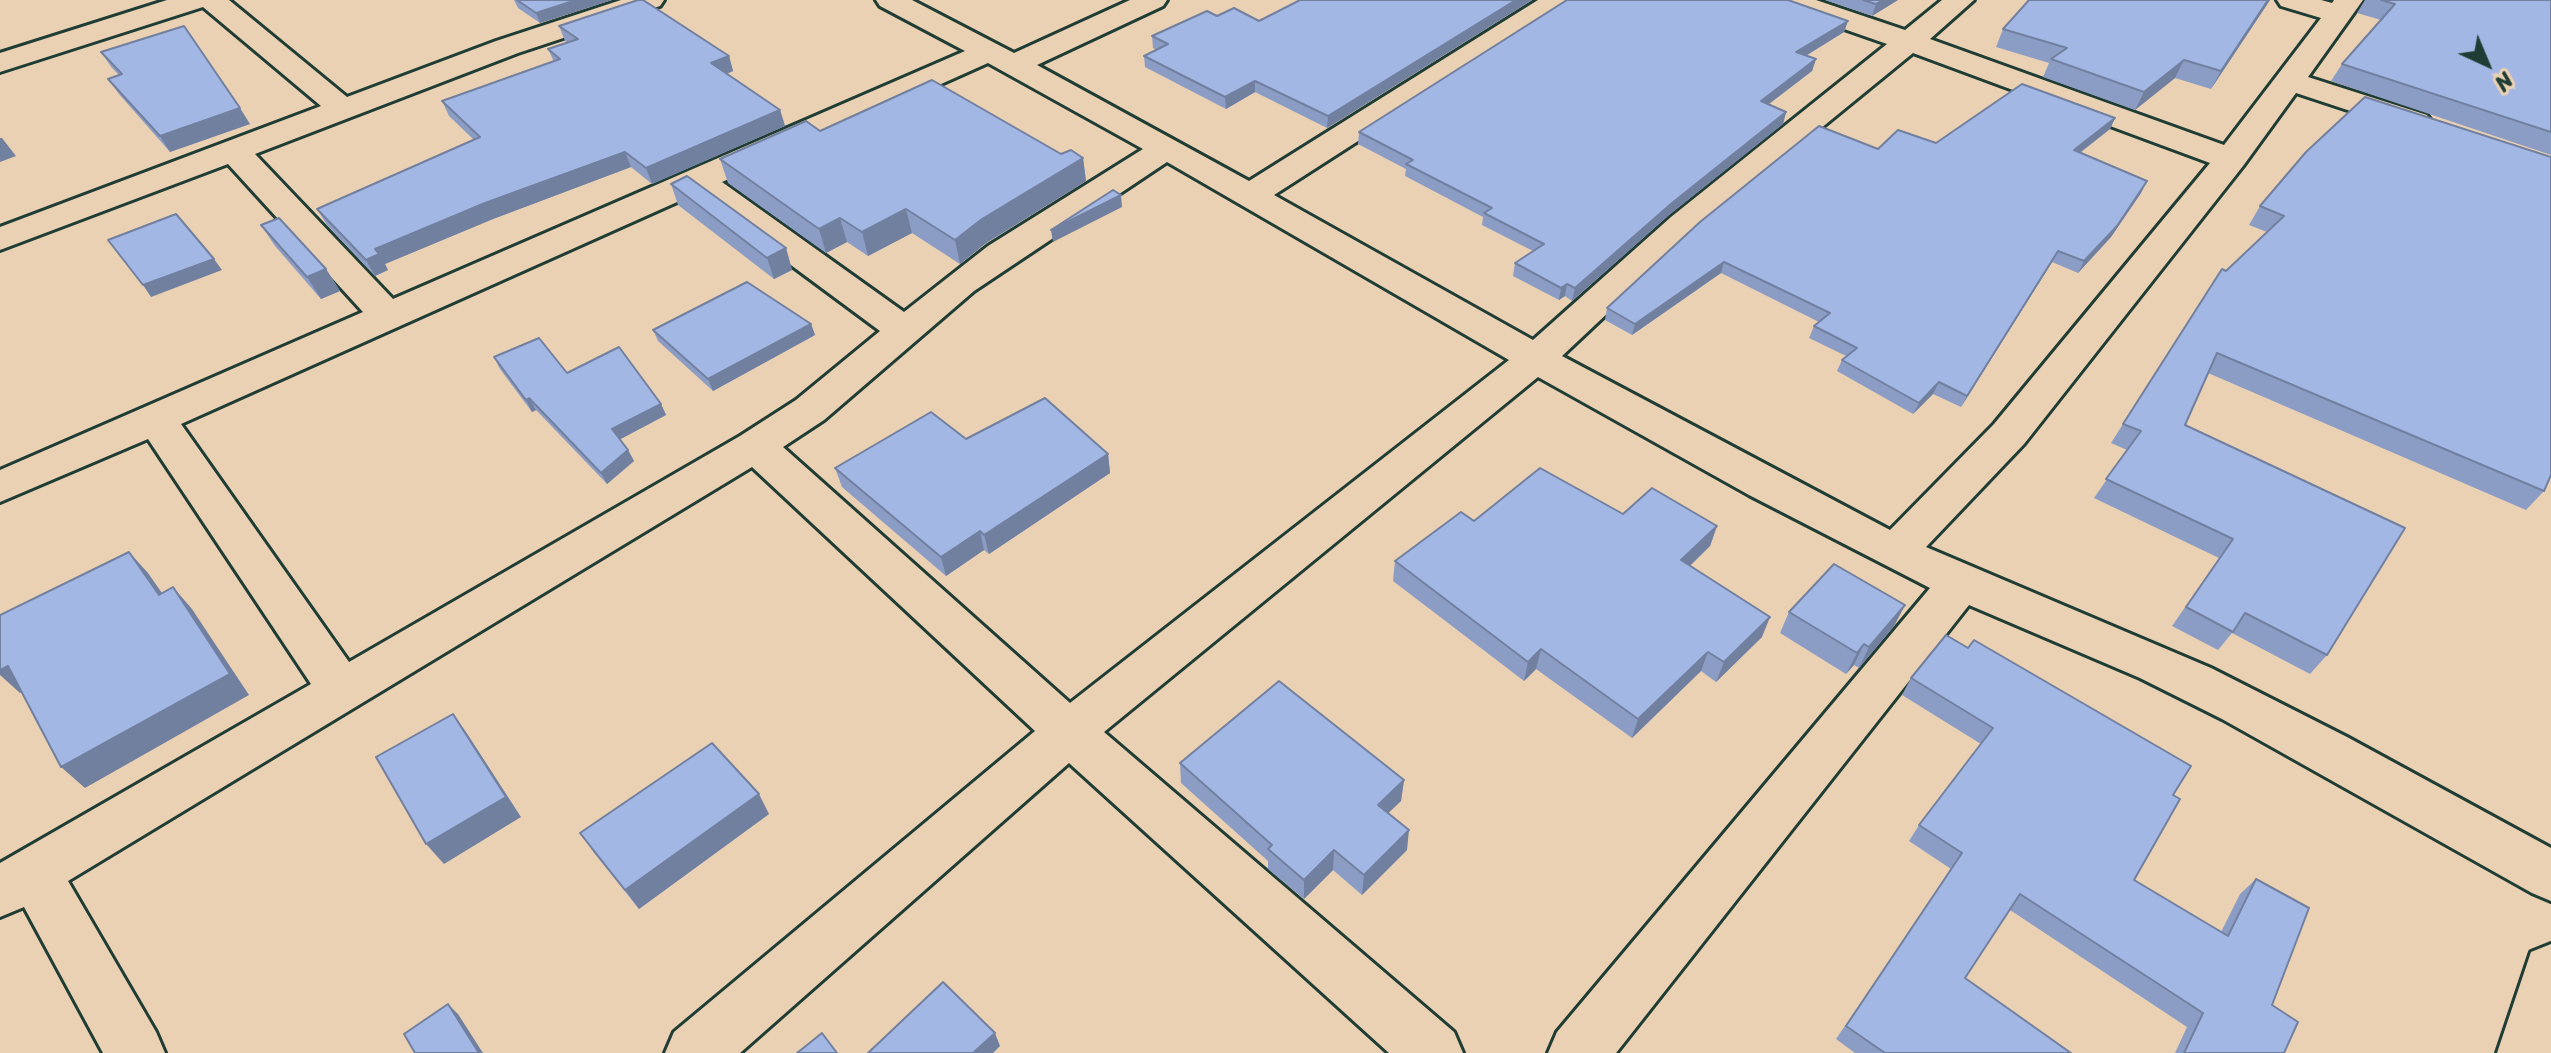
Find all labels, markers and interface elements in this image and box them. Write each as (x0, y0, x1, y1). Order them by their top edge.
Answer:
north arrow (2447, 24, 2527, 104)
text: N (2485, 62, 2523, 101)

